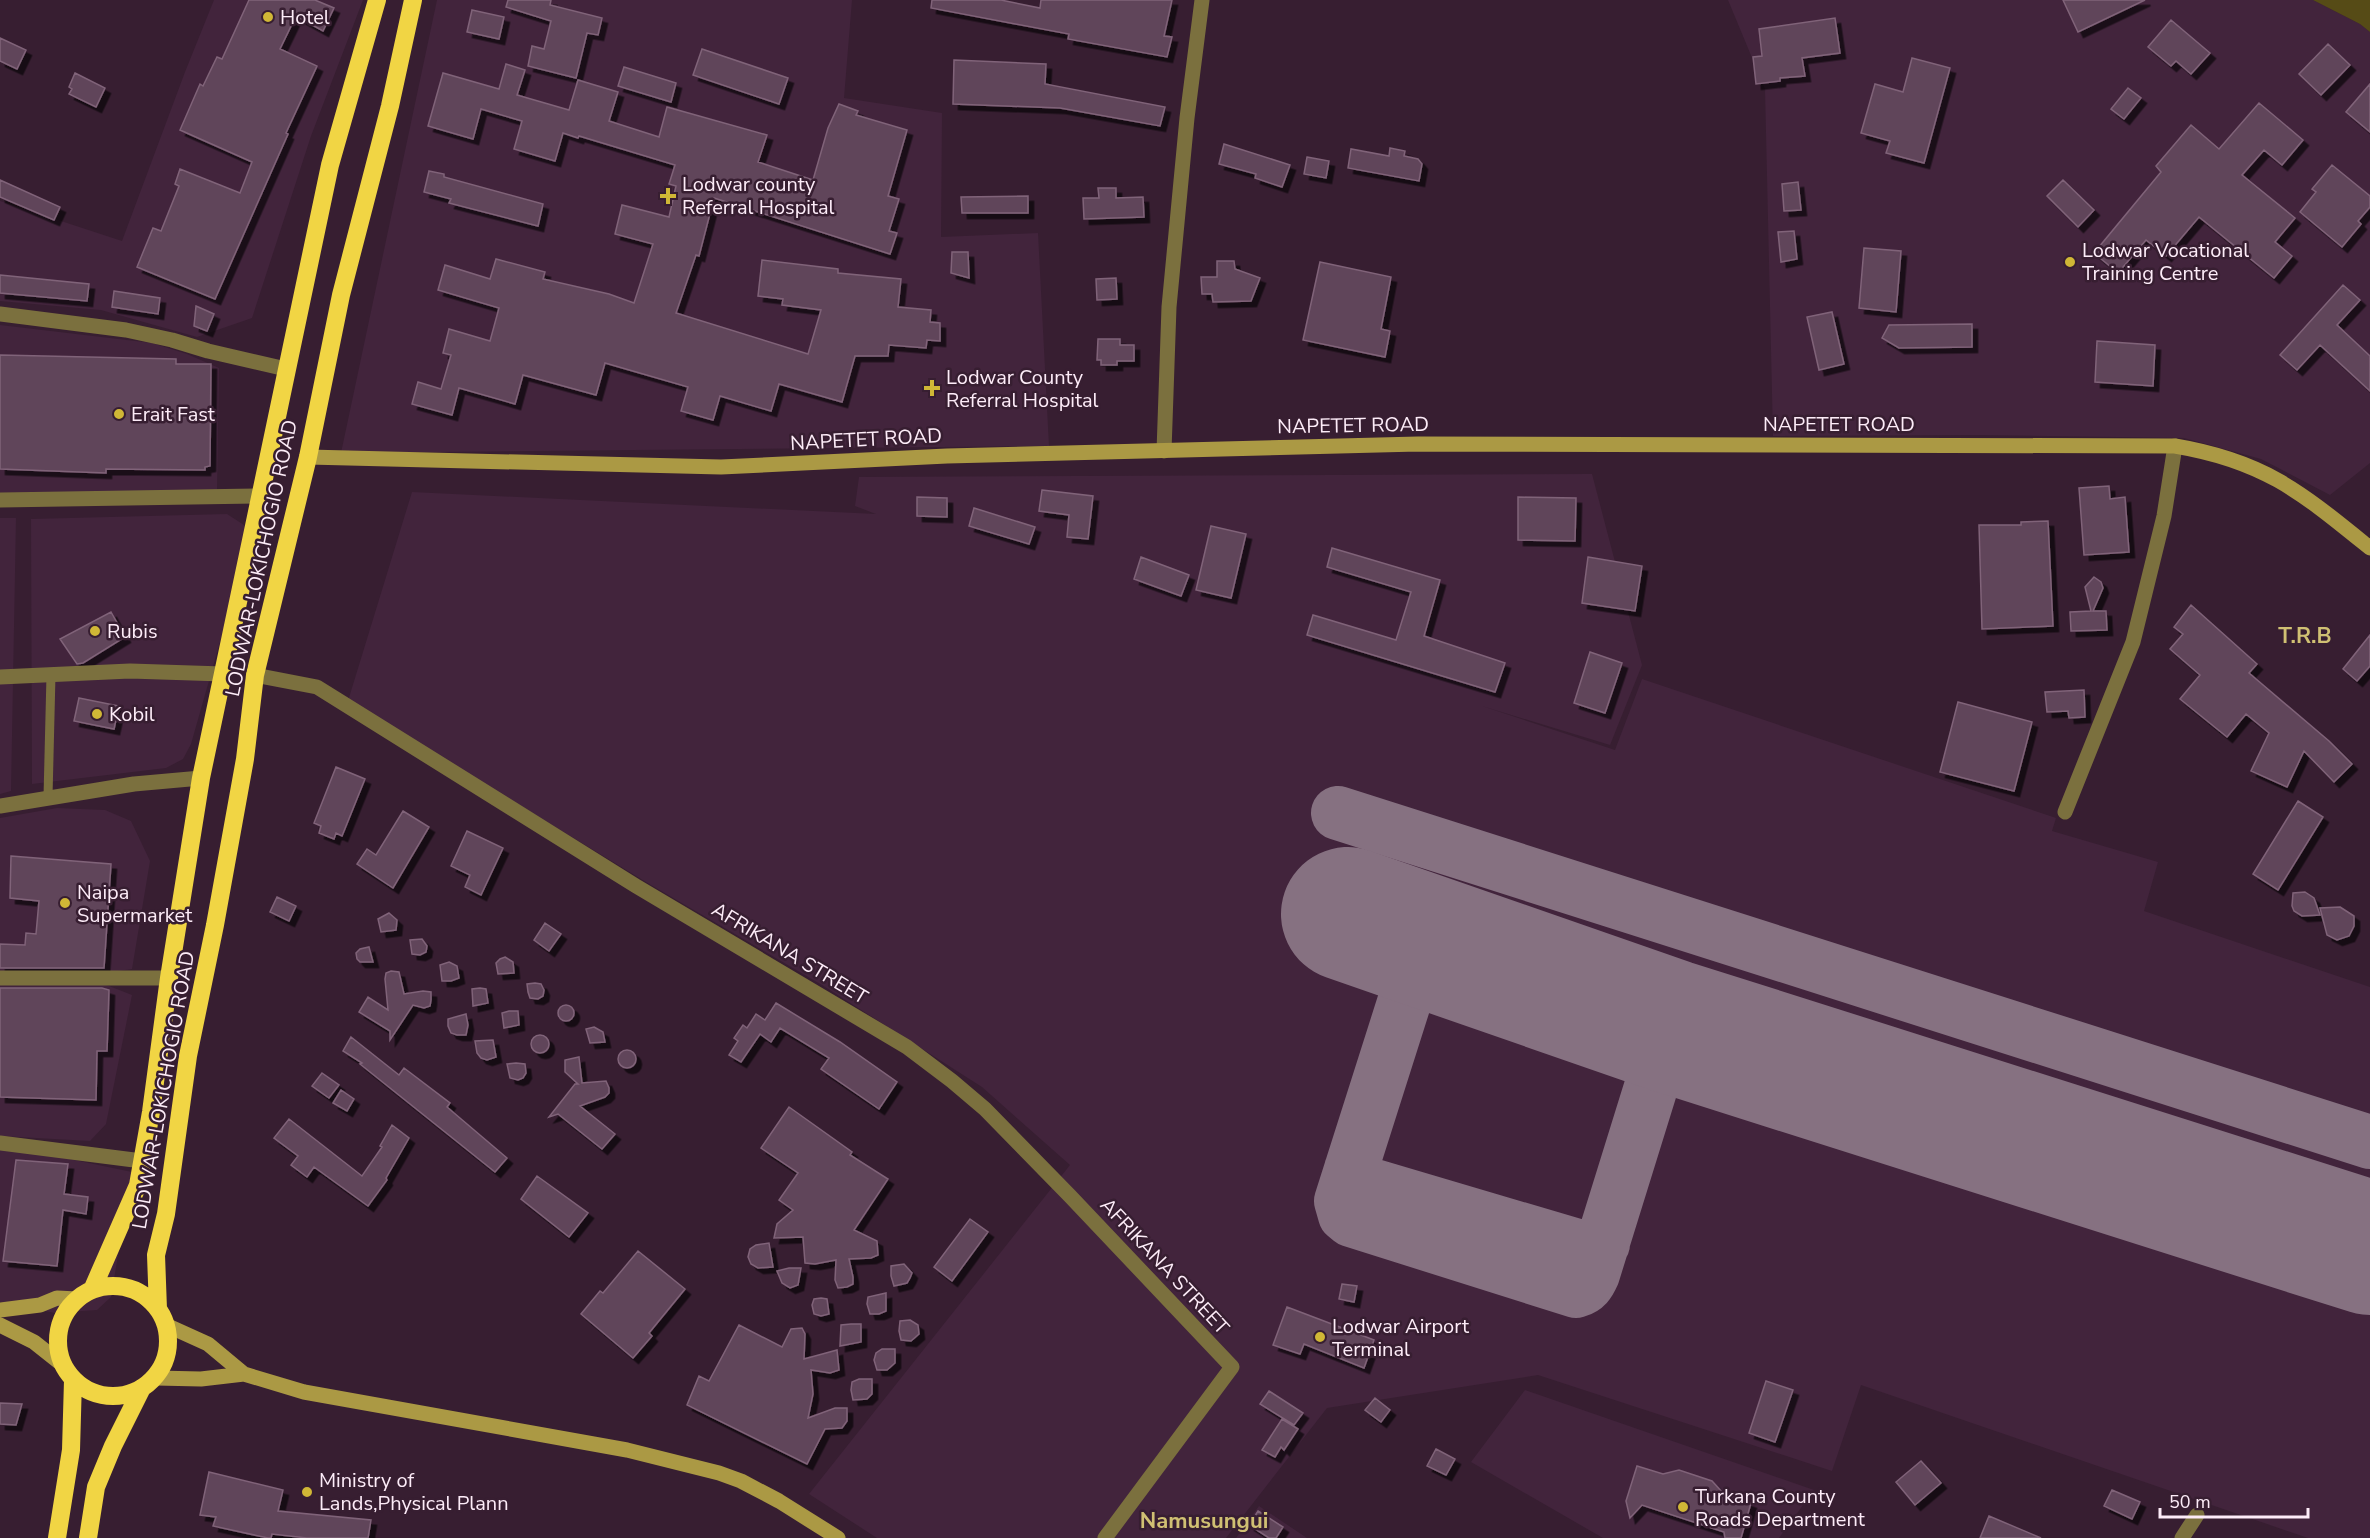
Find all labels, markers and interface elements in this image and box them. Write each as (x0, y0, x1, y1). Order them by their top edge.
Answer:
place label: Hotel (280, 4, 330, 31)
marker: Hotel (261, 10, 275, 24)
place label: Lodwar county Referral Hospital (682, 171, 835, 221)
marker: Lodwar county Referral Hospital (659, 187, 677, 205)
place label: Lodwar Vocational Training Centre (2082, 237, 2249, 287)
marker: Lodwar Vocational Training Centre (2063, 255, 2077, 269)
place label: Lodwar County Referral Hospital (946, 364, 1099, 414)
marker: Lodwar County Referral Hospital (923, 379, 941, 397)
place label: Erait Fast (131, 401, 216, 428)
marker: Erait Fast (112, 407, 126, 421)
street label: NAPETET ROAD (1277, 411, 1429, 440)
street label: NAPETET ROAD (1763, 411, 1915, 438)
street label: LODWAR-LOKICHOGIO ROAD (219, 417, 304, 699)
street label: NAPETET ROAD (789, 422, 943, 457)
place label: Rubis (107, 618, 158, 645)
district label: T.R.B (2278, 621, 2332, 651)
marker: Rubis (88, 624, 102, 638)
place label: Kobil (109, 701, 155, 728)
marker: Kobil (90, 707, 104, 721)
place label: Naipa Supermarket (77, 879, 193, 929)
marker: Naipa Supermarket (58, 896, 72, 910)
street label: AFRIKANA STREET (707, 896, 873, 1011)
street label: LODWAR-LOKICHOGIO ROAD (126, 949, 201, 1231)
street label: AFRIKANA STREET (1094, 1192, 1235, 1340)
place label: Lodwar Airport Terminal (1332, 1313, 1470, 1363)
marker: Lodwar Airport Terminal (1313, 1330, 1327, 1344)
place label: Ministry of Lands,Physical Plann (319, 1467, 509, 1517)
scale bar (2160, 1481, 2308, 1519)
place label: Turkana County Roads Department (1695, 1483, 1866, 1533)
marker: Ministry of Lands,Physical Plann (300, 1485, 314, 1499)
text: 50 m (2169, 1490, 2211, 1514)
marker: Turkana County Roads Department (1676, 1500, 1690, 1514)
district label: Namusungui (1140, 1506, 1268, 1536)

